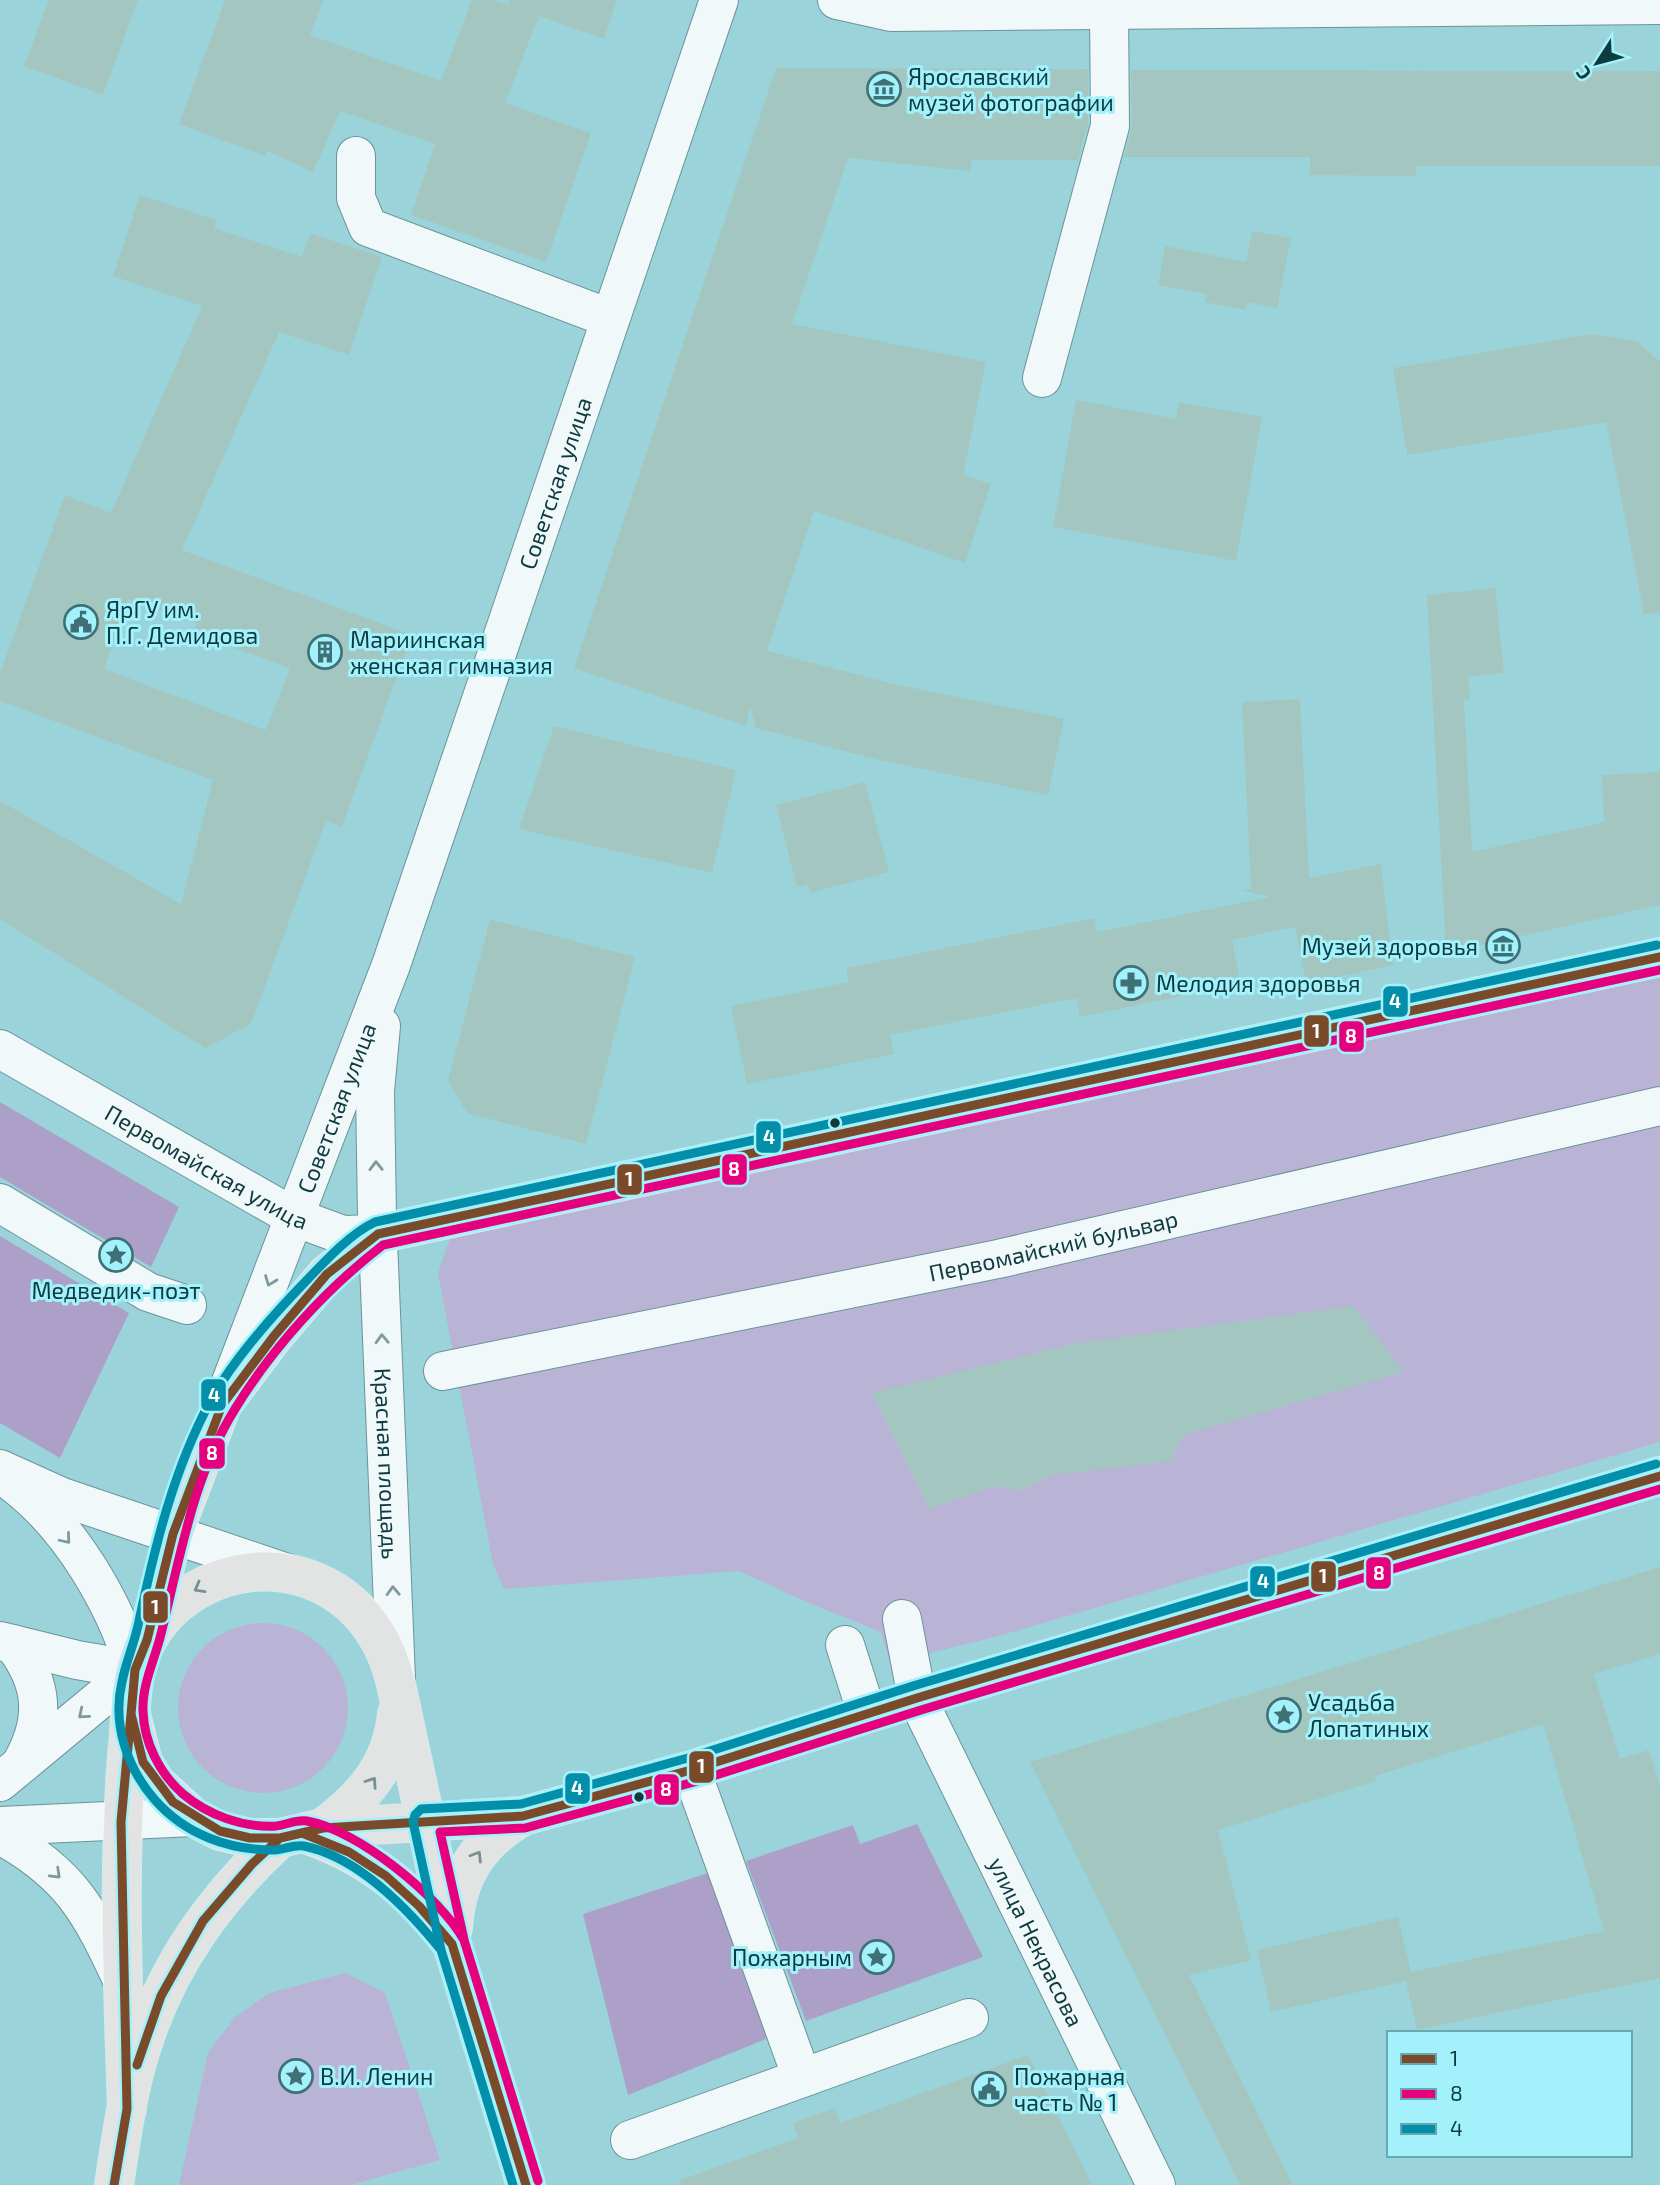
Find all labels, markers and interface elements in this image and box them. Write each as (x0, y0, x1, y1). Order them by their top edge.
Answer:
north arrow (1562, 28, 1632, 98)
place label: Ярославский музей фотографии (908, 62, 1114, 117)
text: С (1570, 62, 1595, 85)
museum icon: Ярославский музей фотографии (865, 70, 903, 108)
street label: Советская улица (513, 393, 597, 573)
place label: ЯрГУ им. П.Г. Демидова (106, 595, 258, 649)
public building icon: ЯрГУ им. П.Г. Демидова (62, 603, 100, 641)
place label: Мариинская женская гимназия (350, 625, 553, 679)
building icon: Мариинская женская гимназия (306, 633, 344, 671)
museum icon: Музей здоровья (1484, 927, 1522, 965)
place label: Музей здоровья (1302, 932, 1478, 961)
pharmacy icon: Мелодия здоровья (1112, 964, 1150, 1002)
place label: Мелодия здоровья (1156, 969, 1360, 997)
line badge: 4 (1382, 985, 1409, 1018)
text: 4 (1389, 989, 1401, 1012)
line badge: 1 (1303, 1014, 1330, 1048)
street label: Советская улица (291, 1019, 382, 1197)
text: 1 (1312, 1019, 1320, 1042)
line badge: 8 (1338, 1020, 1365, 1053)
text: 8 (1345, 1024, 1357, 1047)
street label: Первомайская улица (100, 1098, 312, 1235)
unlabelled marker (828, 1116, 842, 1130)
line badge: 4 (755, 1120, 782, 1154)
text: 4 (763, 1125, 775, 1148)
line badge: 8 (721, 1153, 748, 1186)
text: 8 (728, 1157, 740, 1180)
one-way arrow (369, 1160, 384, 1171)
line badge: 1 (616, 1163, 643, 1196)
text: 1 (625, 1167, 633, 1190)
street label: Первомайский бульвар (926, 1204, 1181, 1287)
place icon: Медведик-поэт (97, 1236, 135, 1274)
one-way arrow (264, 1275, 278, 1287)
place label: Медведик-поэт (31, 1276, 201, 1304)
one-way arrow (375, 1334, 390, 1345)
street label: Красная площадь (369, 1367, 405, 1560)
line badge: 4 (200, 1378, 227, 1412)
text: 4 (208, 1383, 220, 1406)
line badge: 8 (198, 1437, 226, 1470)
text: 8 (206, 1441, 218, 1464)
one-way arrow (58, 1530, 70, 1543)
line badge: 8 (1365, 1556, 1392, 1590)
line badge: 1 (1310, 1560, 1337, 1593)
text: 8 (1373, 1561, 1385, 1584)
text: 1 (1319, 1564, 1327, 1587)
line badge: 4 (1249, 1565, 1276, 1598)
text: 4 (1257, 1569, 1269, 1592)
one-way arrow (194, 1580, 206, 1594)
one-way arrow (385, 1585, 401, 1596)
line badge: 1 (142, 1590, 169, 1624)
text: 1 (151, 1595, 159, 1618)
place label: Усадьба Лопатиных (1308, 1688, 1429, 1742)
place icon: Усадьба Лопатиных (1265, 1696, 1303, 1734)
one-way arrow (78, 1706, 91, 1718)
line badge: 1 (688, 1750, 715, 1784)
text: 1 (697, 1754, 705, 1777)
line badge: 4 (564, 1772, 591, 1805)
line badge: 8 (653, 1773, 680, 1806)
text: 4 (571, 1776, 583, 1799)
one-way arrow (364, 1777, 376, 1790)
text: 8 (660, 1777, 672, 1800)
unlabelled marker (632, 1790, 646, 1804)
one-way arrow (468, 1851, 481, 1864)
street label: улица Некрасова (982, 1852, 1090, 2031)
one-way arrow (48, 1865, 61, 1878)
place icon: Пожарным (858, 1938, 896, 1976)
place label: Пожарным (732, 1943, 852, 1971)
legend (1387, 2031, 1632, 2157)
text: 1 (1450, 2045, 1458, 2070)
place icon: В.И. Ленин (277, 2057, 315, 2095)
place label: В.И. Ленин (320, 2062, 433, 2090)
place label: Пожарная часть № 1 (1014, 2062, 1125, 2116)
public building icon: Пожарная часть № 1 (970, 2070, 1008, 2108)
text: 8 (1450, 2080, 1463, 2105)
text: 4 (1450, 2115, 1463, 2140)

